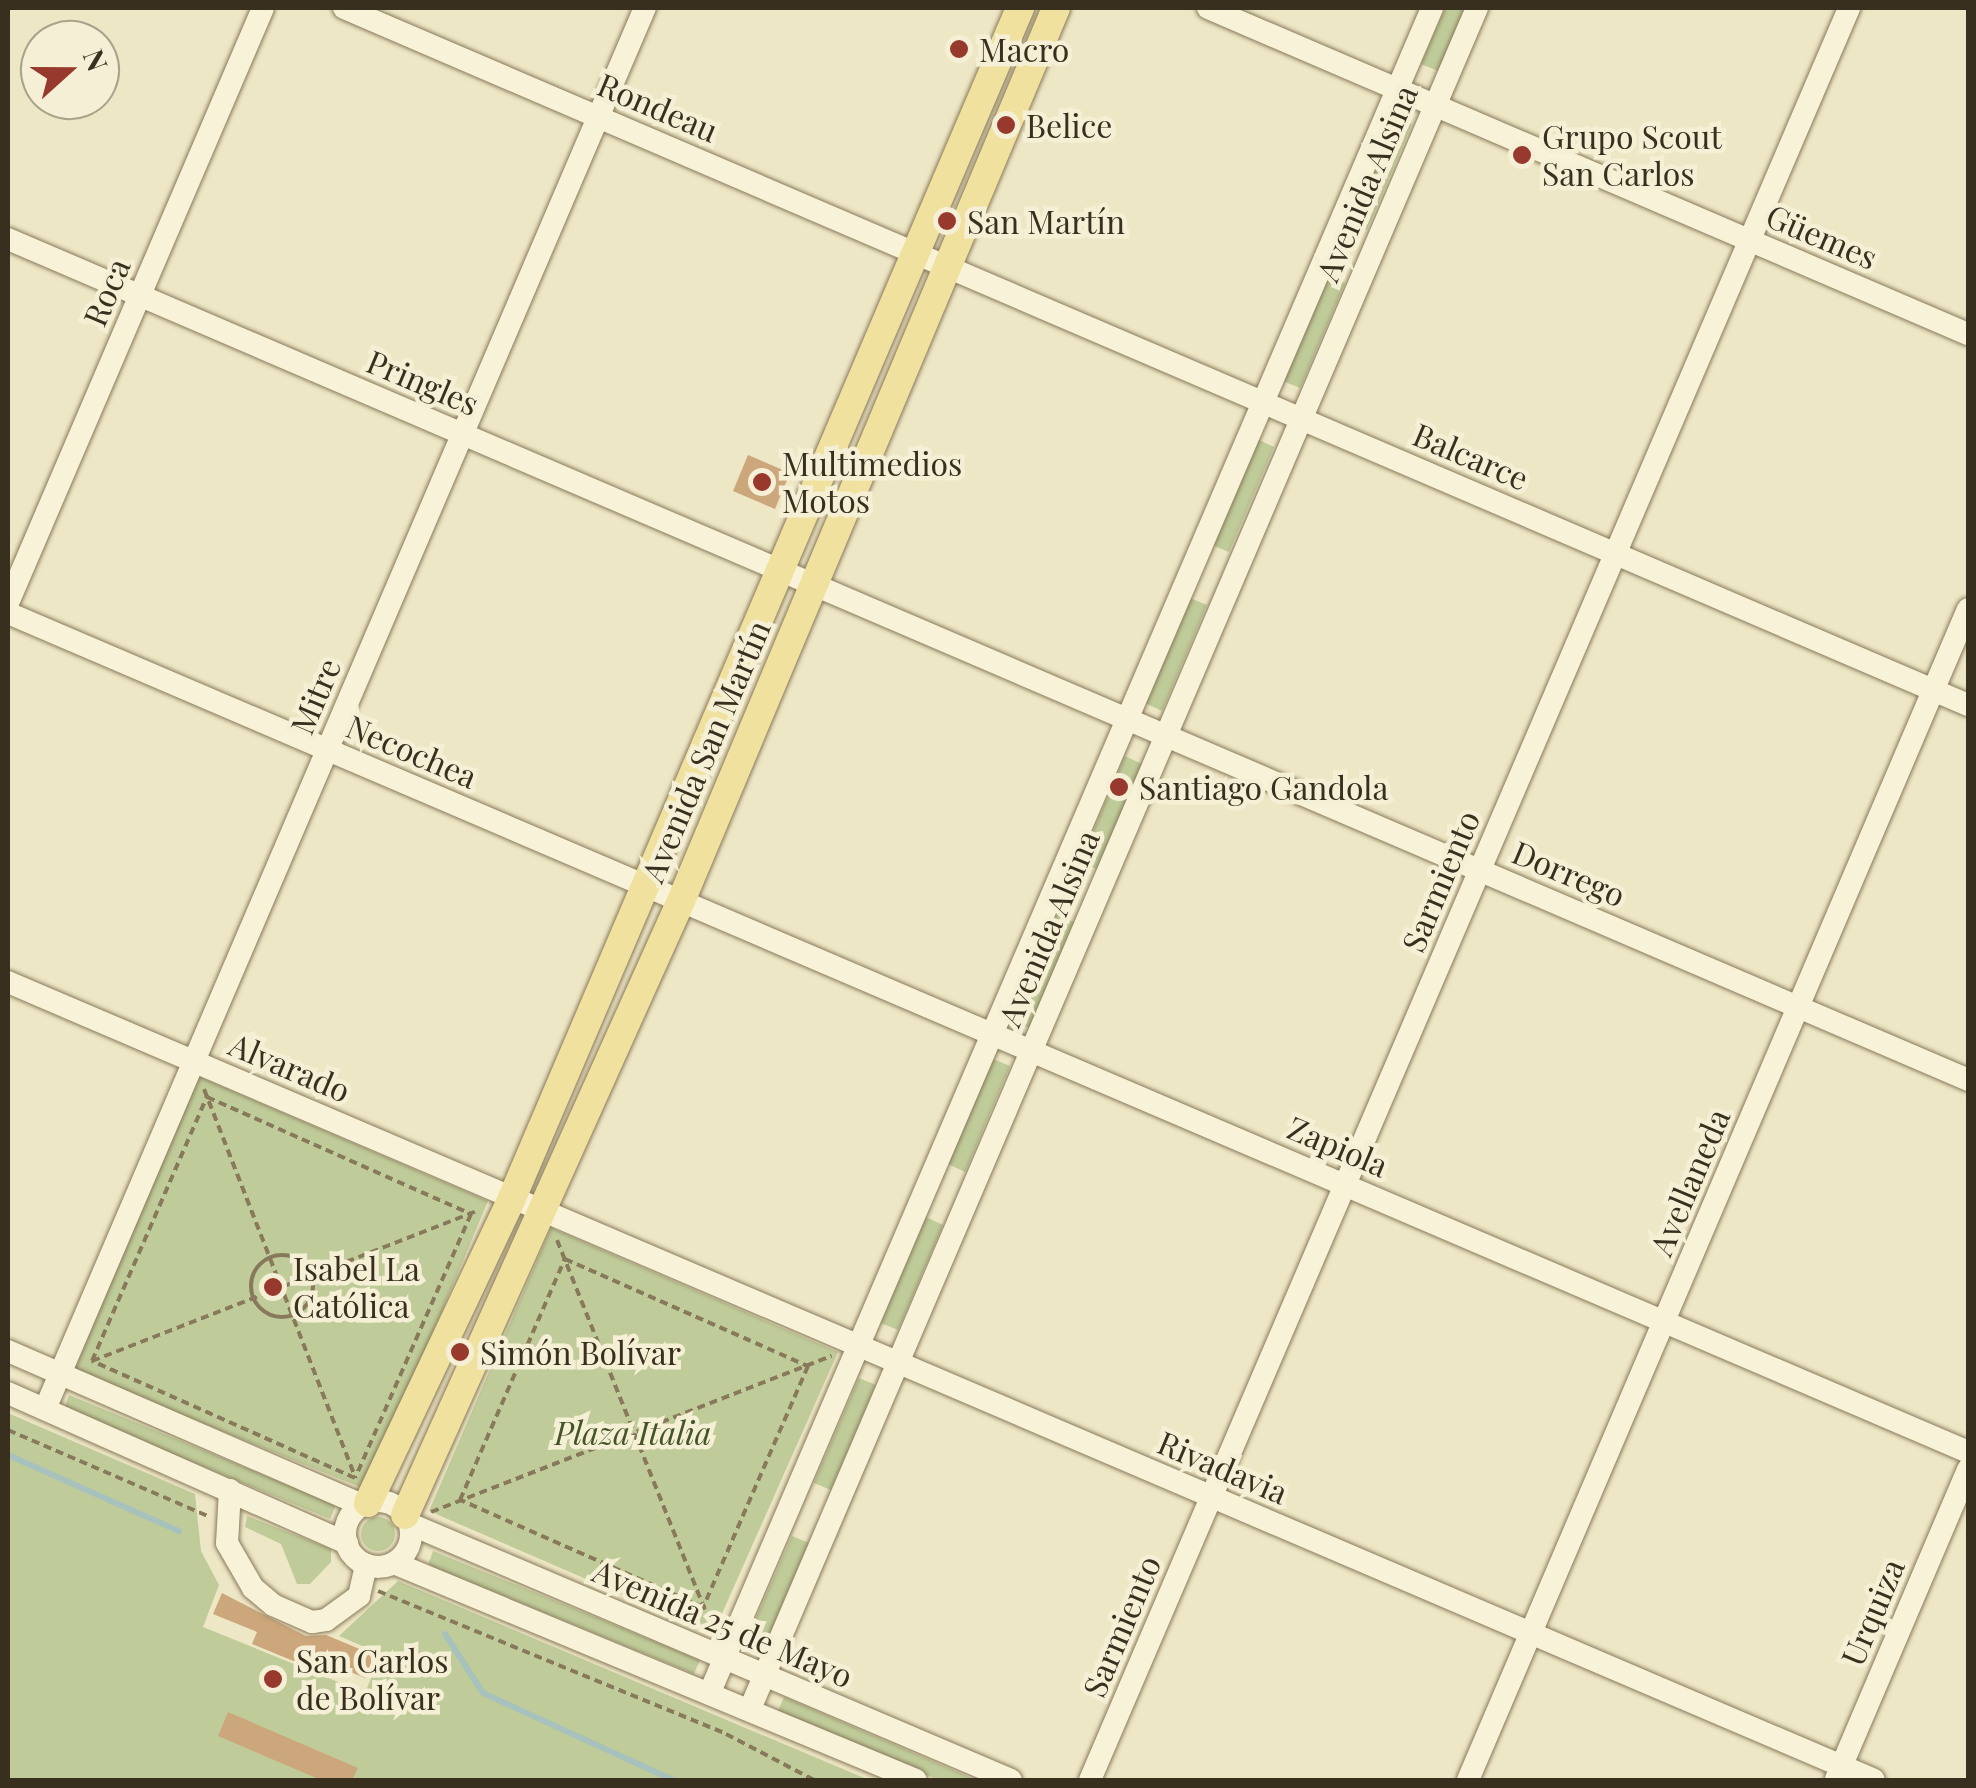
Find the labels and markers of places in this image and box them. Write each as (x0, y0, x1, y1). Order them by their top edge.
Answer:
place label: Macro (979, 30, 1069, 68)
marker: Macro (948, 38, 970, 60)
place label: Belice (1026, 106, 1112, 144)
marker: Belice (995, 114, 1017, 136)
place label: Grupo Scout San Carlos (1542, 118, 1722, 193)
marker: Grupo Scout San Carlos (1511, 144, 1533, 166)
place label: San Martín (967, 202, 1125, 240)
marker: San Martín (936, 210, 958, 232)
place label: Multimedios Motos (782, 445, 962, 520)
marker: Multimedios Motos (751, 471, 773, 493)
place label: Santiago Gandola (1139, 768, 1388, 806)
marker: Santiago Gandola (1108, 776, 1130, 798)
place label: Isabel La Católica (293, 1250, 420, 1325)
marker: Isabel La Católica (262, 1276, 284, 1298)
place label: Simón Bolívar (480, 1333, 681, 1371)
marker: Simón Bolívar (449, 1341, 471, 1363)
place label: San Carlos de Bolívar (296, 1642, 449, 1717)
marker: San Carlos de Bolívar (260, 1666, 286, 1692)

